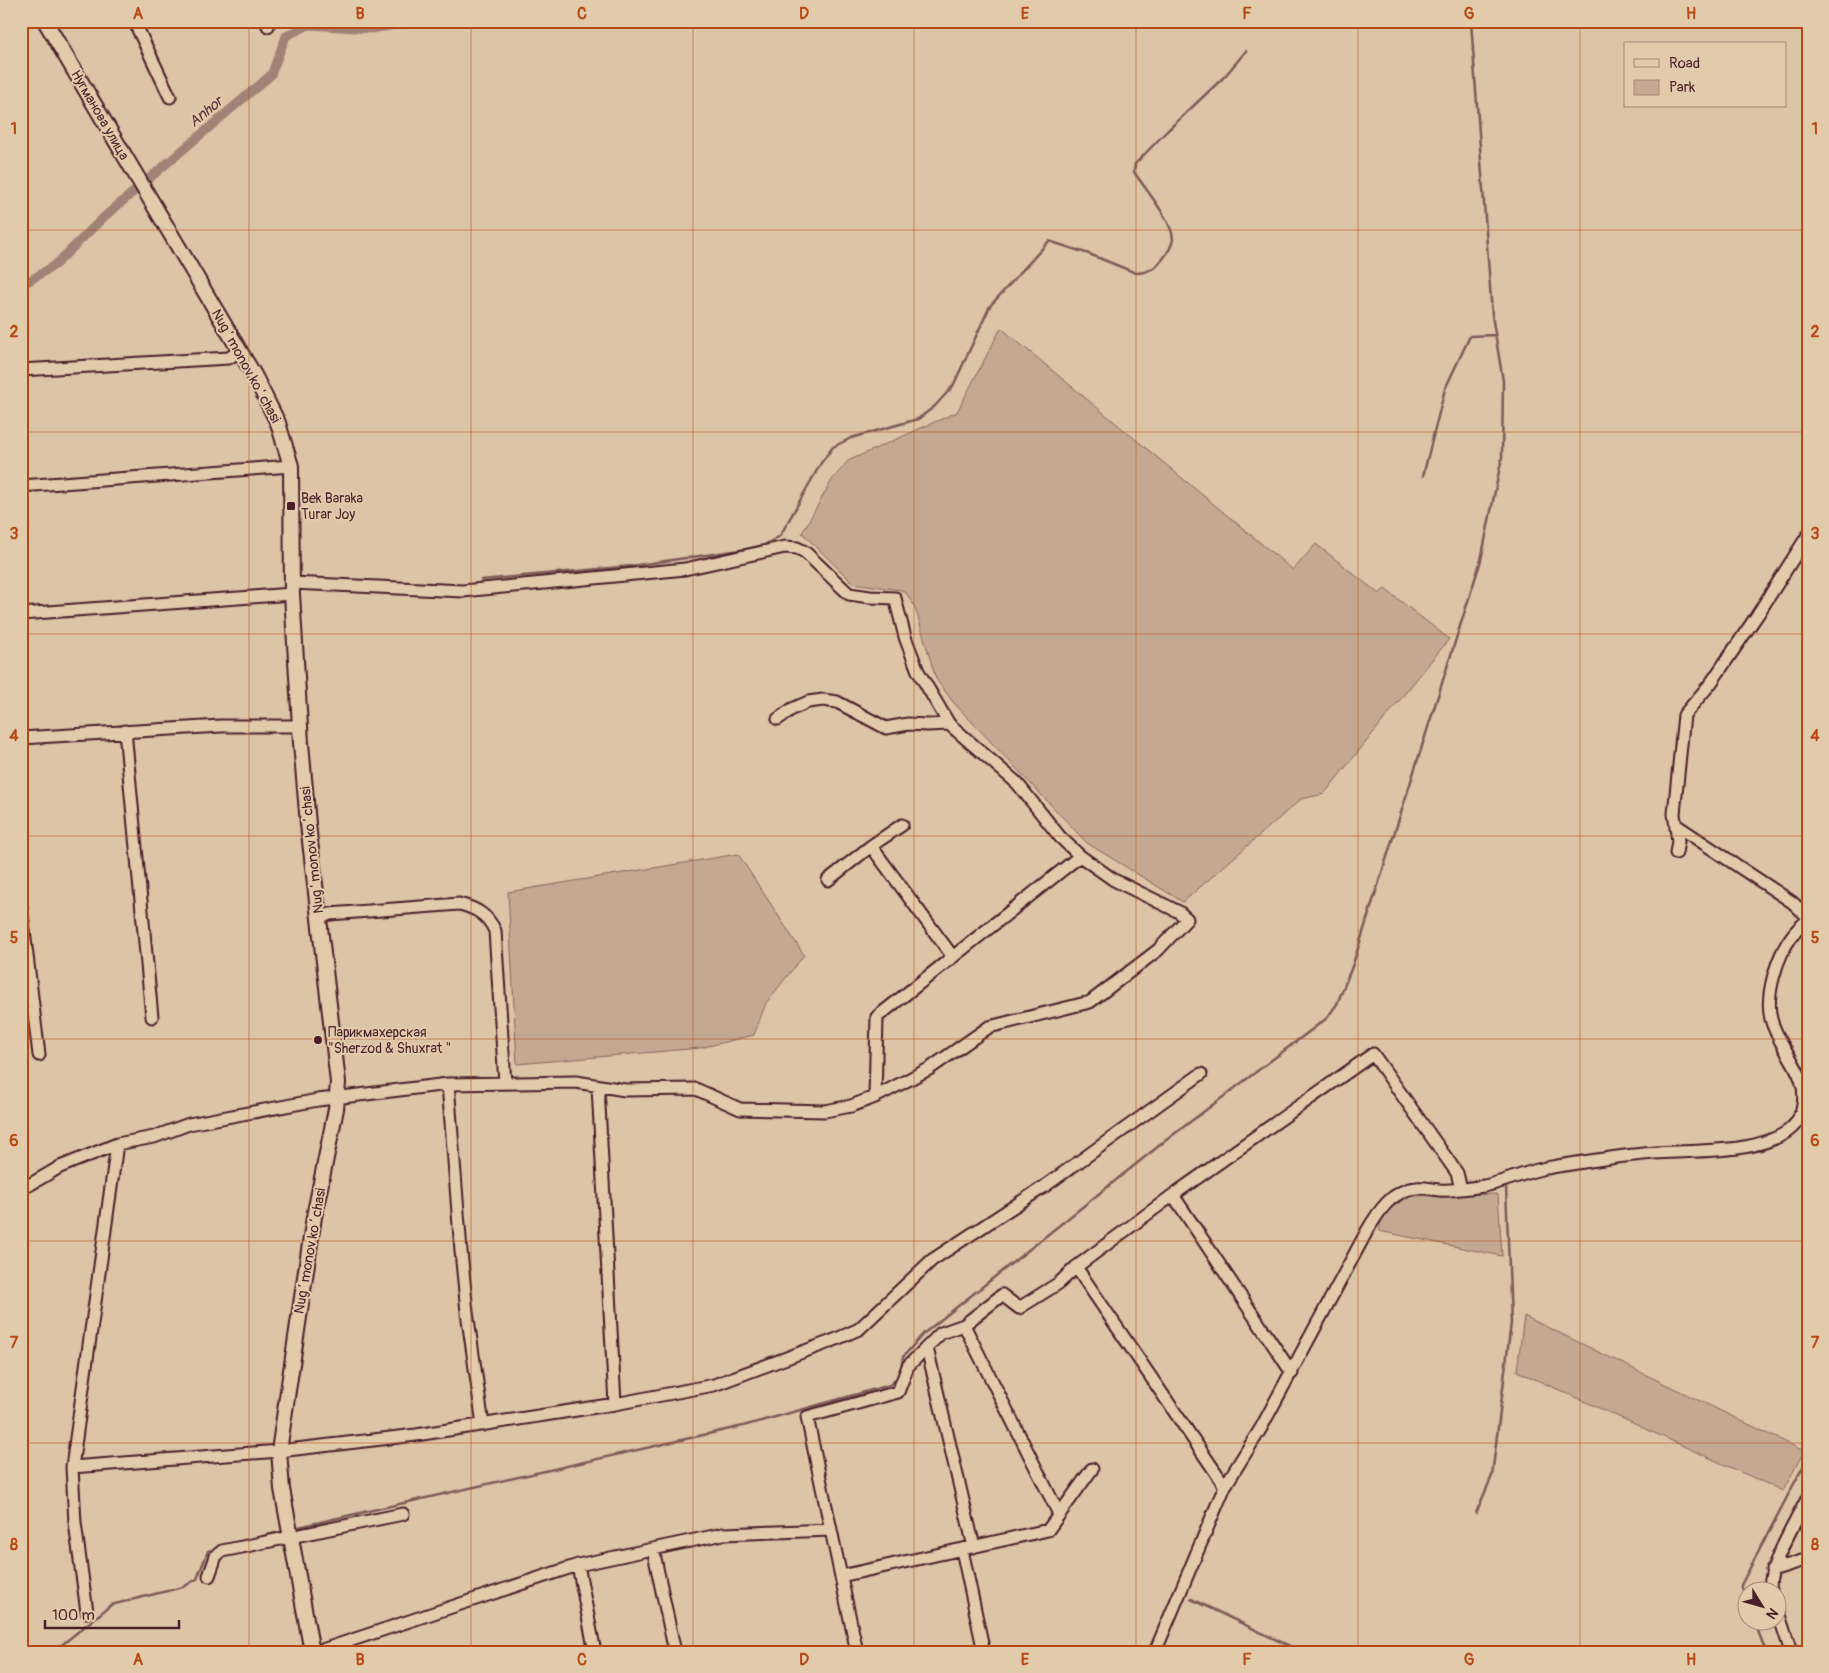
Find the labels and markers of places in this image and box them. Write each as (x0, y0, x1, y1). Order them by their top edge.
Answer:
place label: Bek Baraka Turar Joy (301, 490, 363, 523)
marker: Bek Baraka Turar Joy (285, 500, 297, 512)
place label: Парикмахерская "Sherzod & Shuxrat " (328, 1024, 451, 1057)
marker: Парикмахерская "Sherzod & Shuxrat " (312, 1034, 324, 1046)

